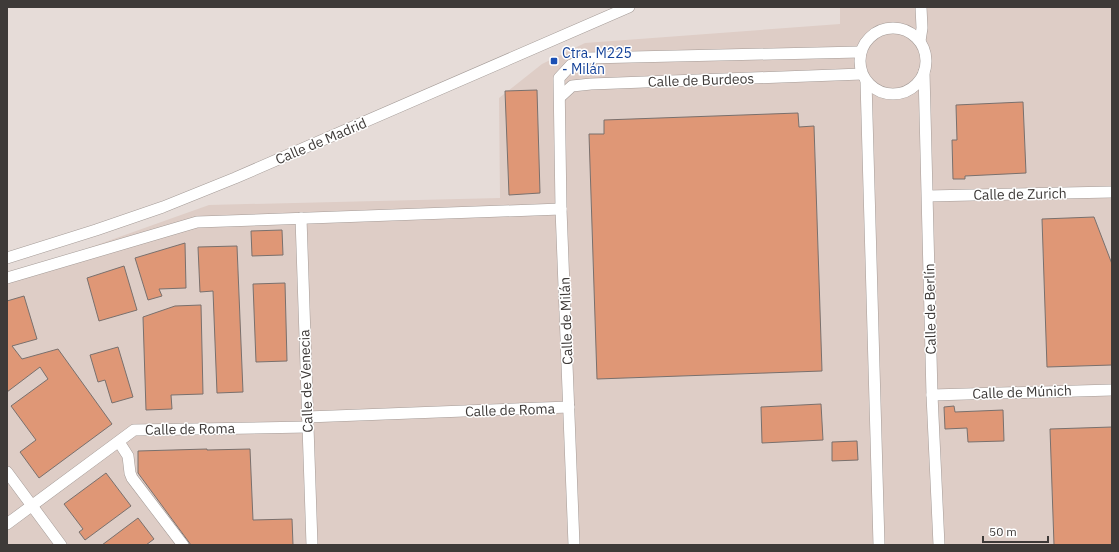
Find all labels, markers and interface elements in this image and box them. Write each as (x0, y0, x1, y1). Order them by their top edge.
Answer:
place label: Ctra. M225 - Milán (562, 44, 632, 78)
marker: Ctra. M225 - Milán (549, 56, 559, 66)
street label: Calle de Burdeos (647, 69, 755, 91)
street label: Calle de Madrid (273, 114, 369, 168)
street label: Calle de Zurich (973, 184, 1067, 204)
street label: Calle de Berlín (920, 263, 940, 355)
street label: Calle de Milán (555, 277, 577, 365)
street label: Calle de Venecia (295, 329, 317, 433)
street label: Calle de Múnich (972, 381, 1072, 403)
street label: Calle de Roma (465, 399, 556, 421)
street label: Calle de Roma (145, 419, 236, 439)
scale bar (983, 518, 1048, 544)
text: 50 m (989, 524, 1017, 539)

